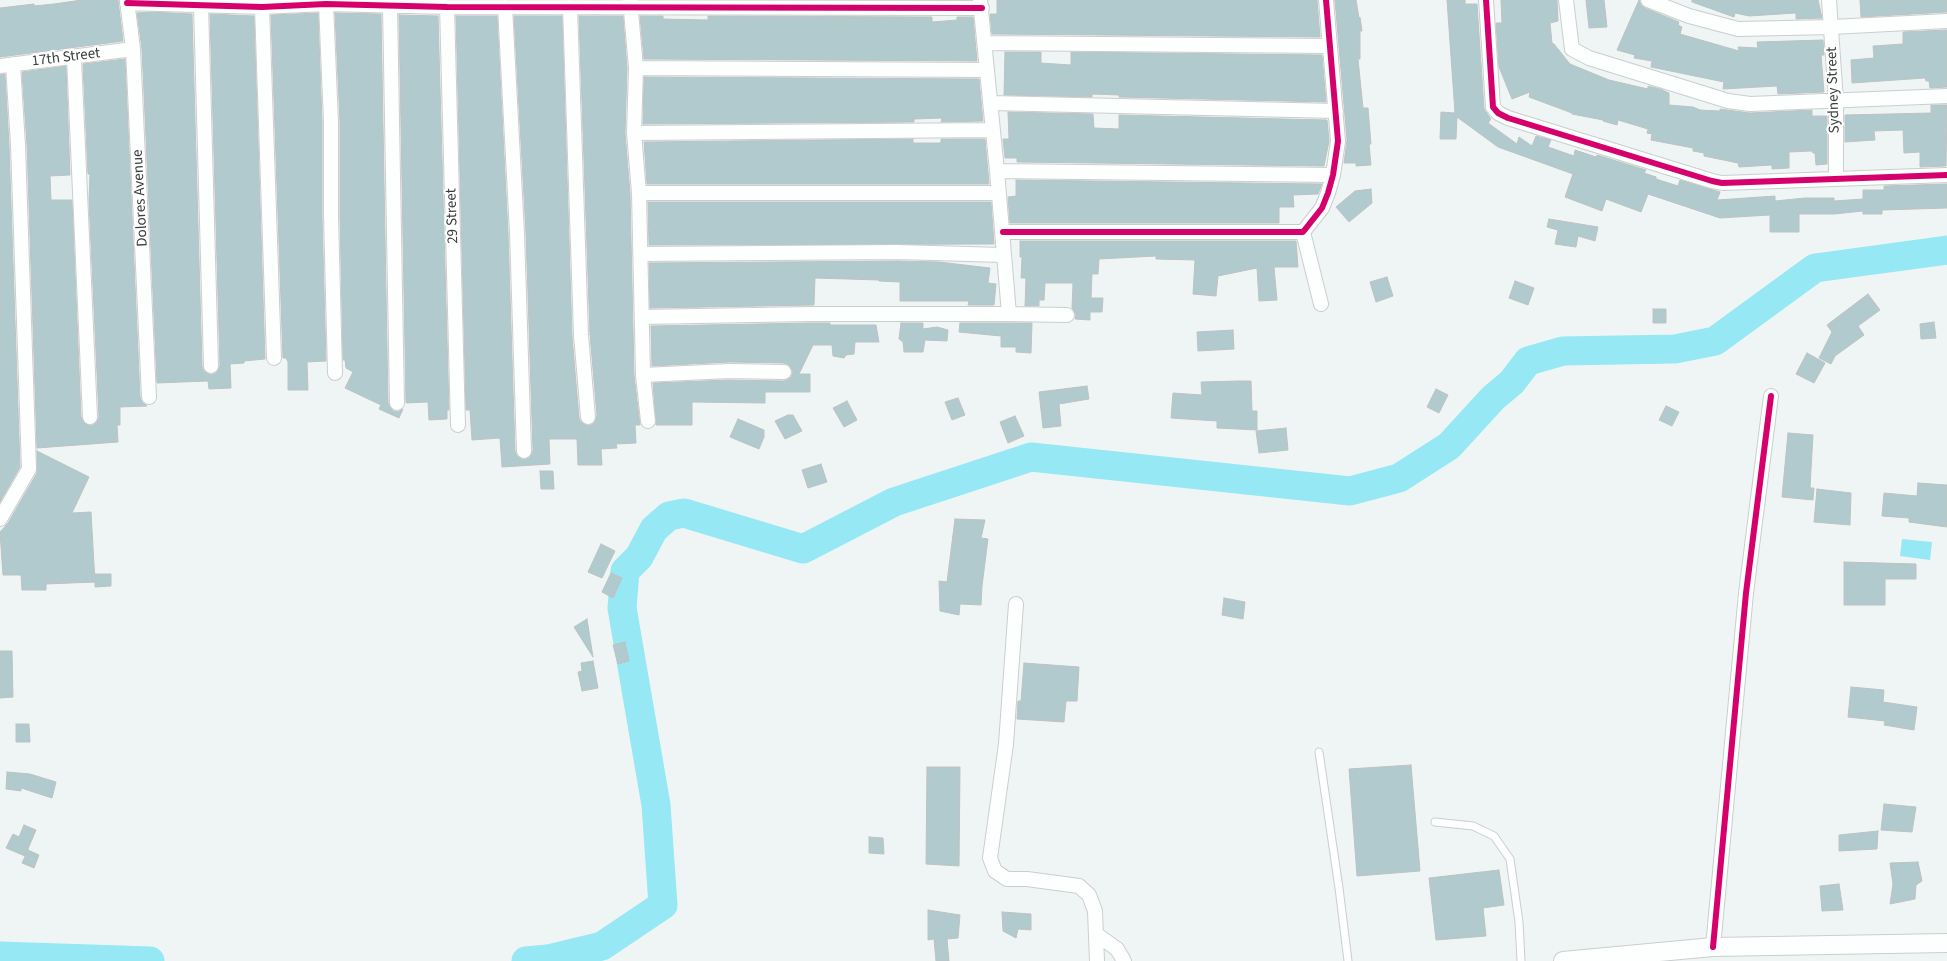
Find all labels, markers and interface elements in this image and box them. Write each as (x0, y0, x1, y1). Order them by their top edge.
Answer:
street label: 17th Street (31, 45, 101, 71)
street label: Sydney Street (1823, 46, 1845, 134)
street label: Dolores Avenue (129, 149, 153, 247)
street label: 29 Street (443, 188, 463, 244)

